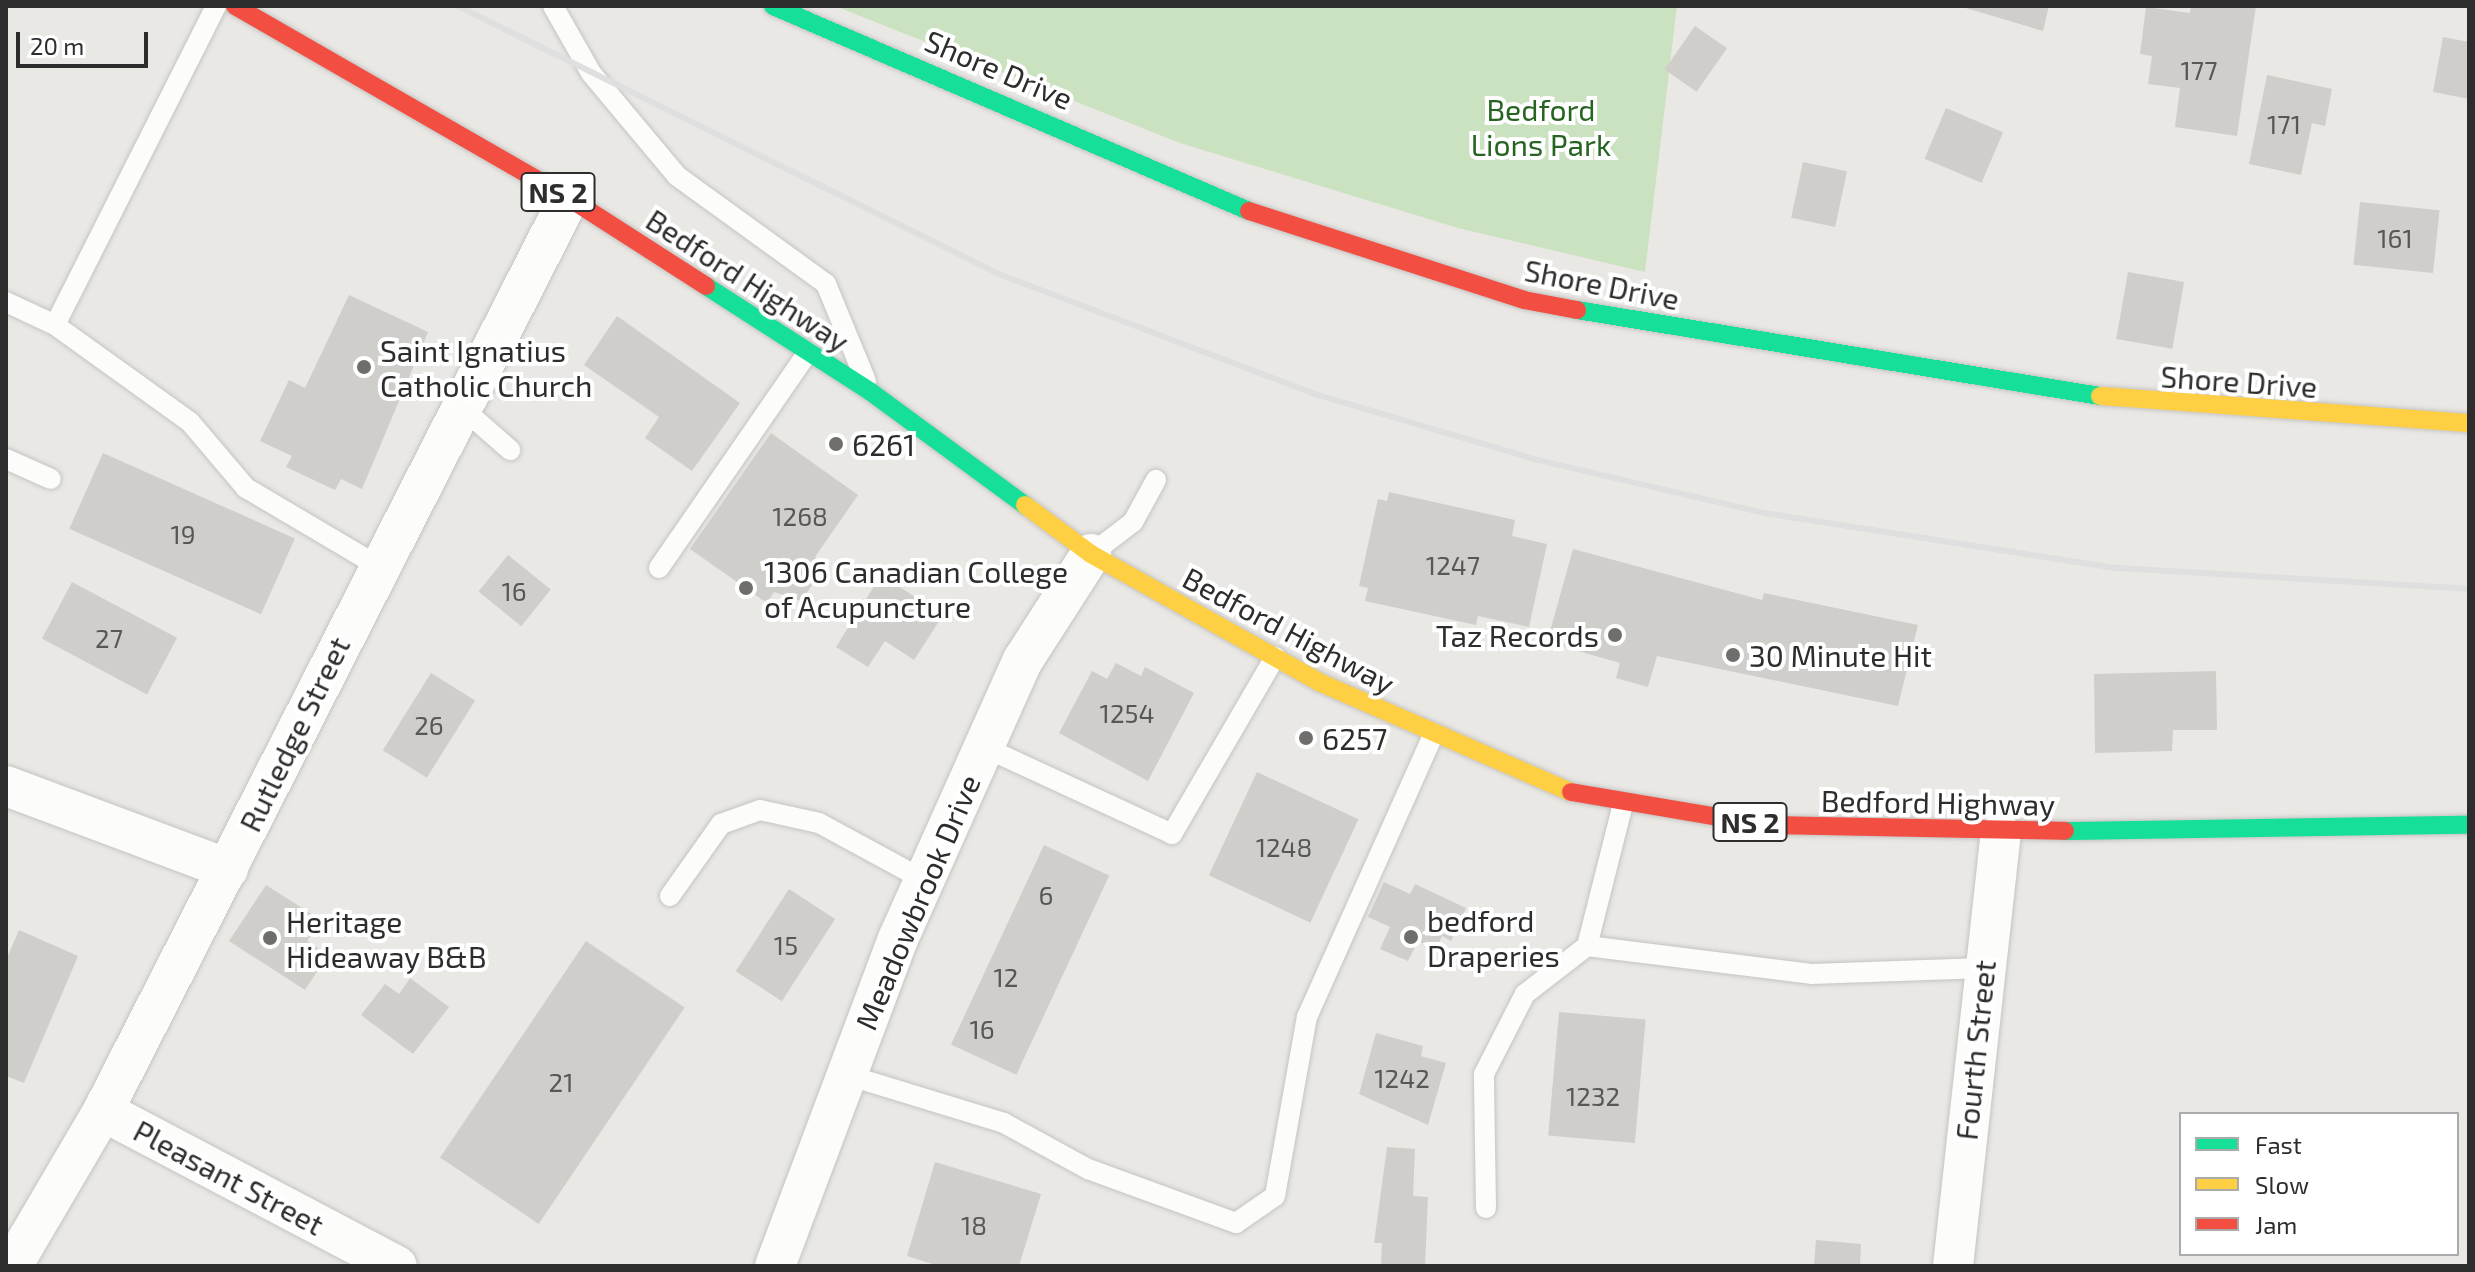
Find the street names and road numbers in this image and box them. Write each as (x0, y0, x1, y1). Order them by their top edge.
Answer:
street label: Shore Drive (920, 22, 1078, 116)
road number: NS 2 (520, 168, 596, 216)
street label: Bedford Highway (640, 201, 856, 359)
street label: Shore Drive (1522, 251, 1682, 317)
street label: Shore Drive (2159, 358, 2319, 404)
street label: Bedford Highway (1177, 559, 1401, 701)
street label: Rutledge Street (231, 631, 357, 837)
street label: Meadowbrook Drive (847, 769, 987, 1035)
street label: Bedford Highway (1821, 782, 2055, 822)
road number: NS 2 (1712, 798, 1788, 846)
street label: Fourth Street (1948, 958, 2002, 1142)
street label: Pleasant Street (128, 1112, 330, 1242)

